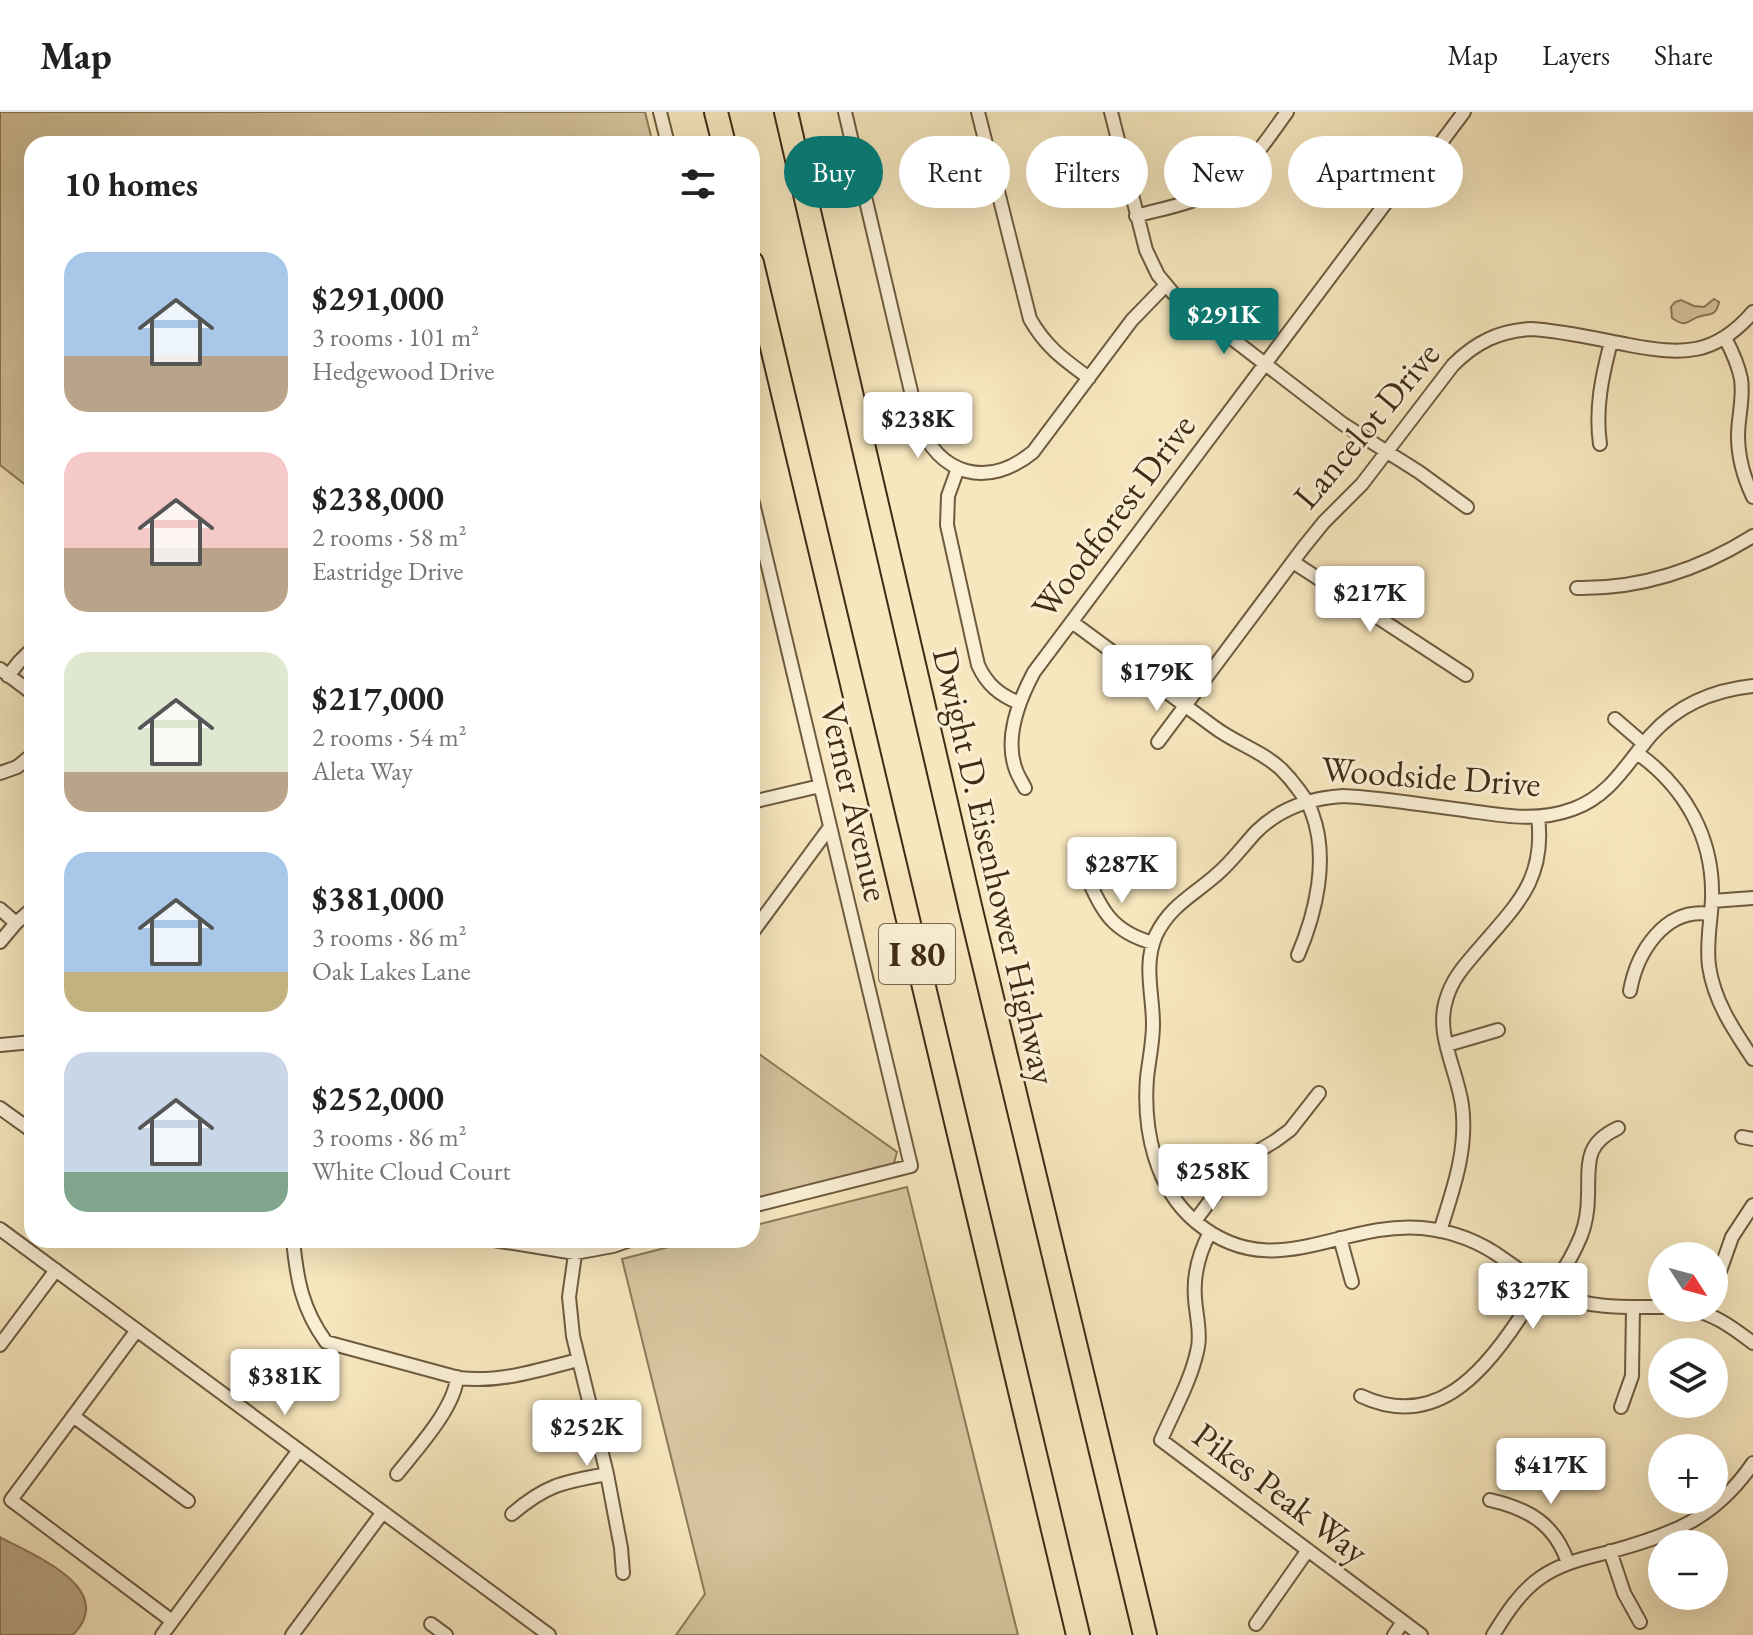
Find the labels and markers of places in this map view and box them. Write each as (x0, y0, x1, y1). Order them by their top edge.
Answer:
pin: $291K (1168, 288, 1280, 356)
pin: $238K (862, 392, 974, 460)
pin: $217K (1314, 566, 1426, 634)
pin: $179K (1101, 645, 1213, 713)
pin: $287K (1066, 837, 1178, 905)
pin: $258K (1157, 1144, 1269, 1212)
pin: $327K (1477, 1263, 1589, 1331)
pin: $381K (229, 1349, 341, 1417)
pin: $252K (531, 1400, 643, 1468)
pin: $417K (1495, 1438, 1607, 1506)

